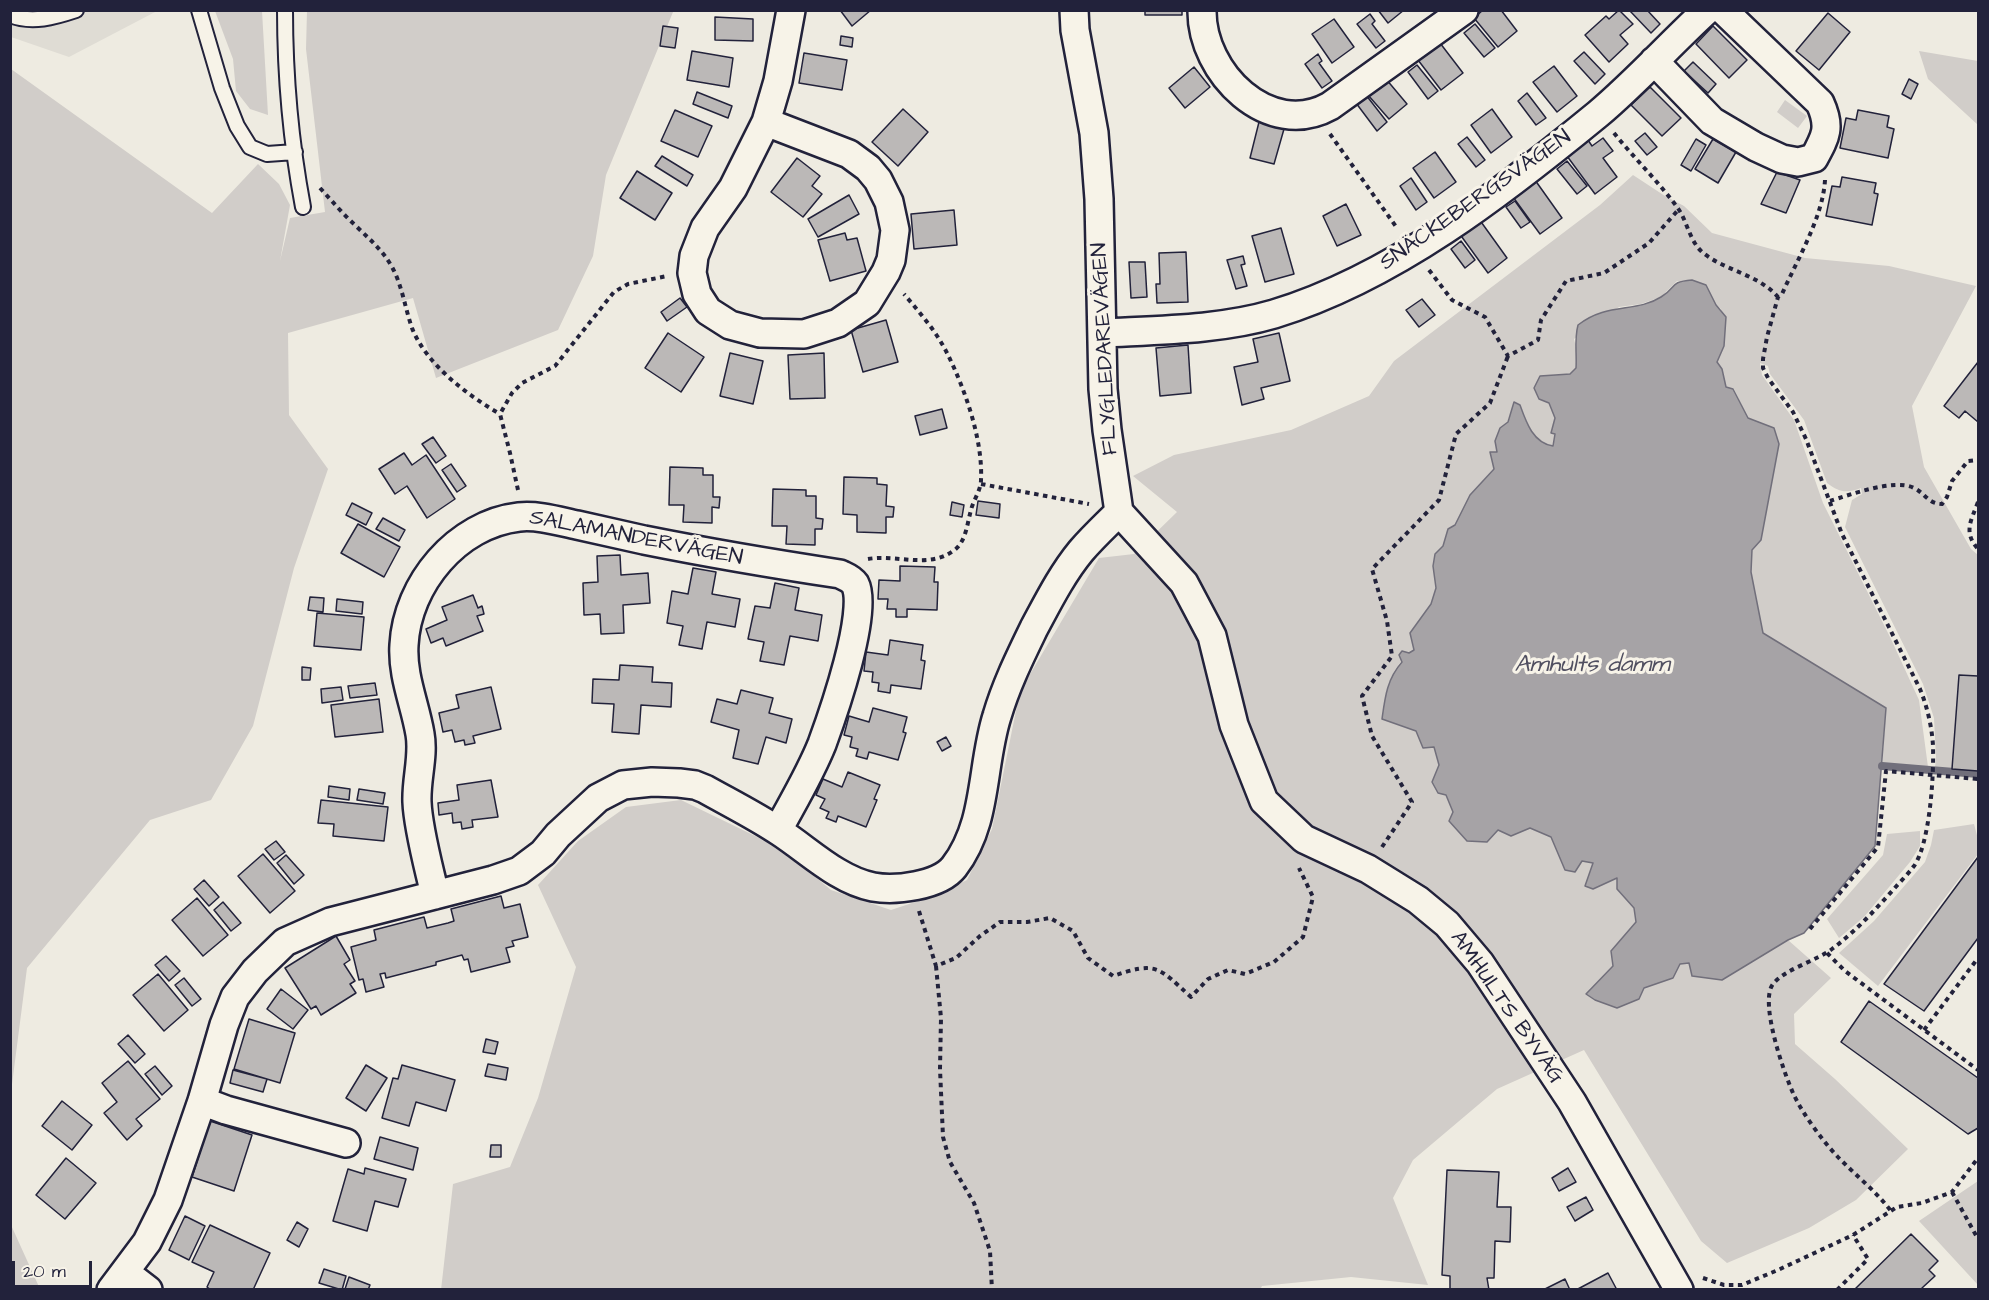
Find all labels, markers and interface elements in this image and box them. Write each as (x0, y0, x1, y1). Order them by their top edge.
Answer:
street label: SNÄCKEBERGSVÄGEN (1375, 125, 1577, 277)
street label: FLYGLEDAREVÄGEN (1087, 242, 1125, 456)
street label: SALAMANDERVÄGEN (527, 505, 745, 573)
water label: Amhults damm (1514, 652, 1670, 680)
street label: AMHULTS BYVÄG (1443, 927, 1569, 1089)
scale bar (15, 1249, 94, 1287)
text: 20 m (23, 1259, 66, 1284)

